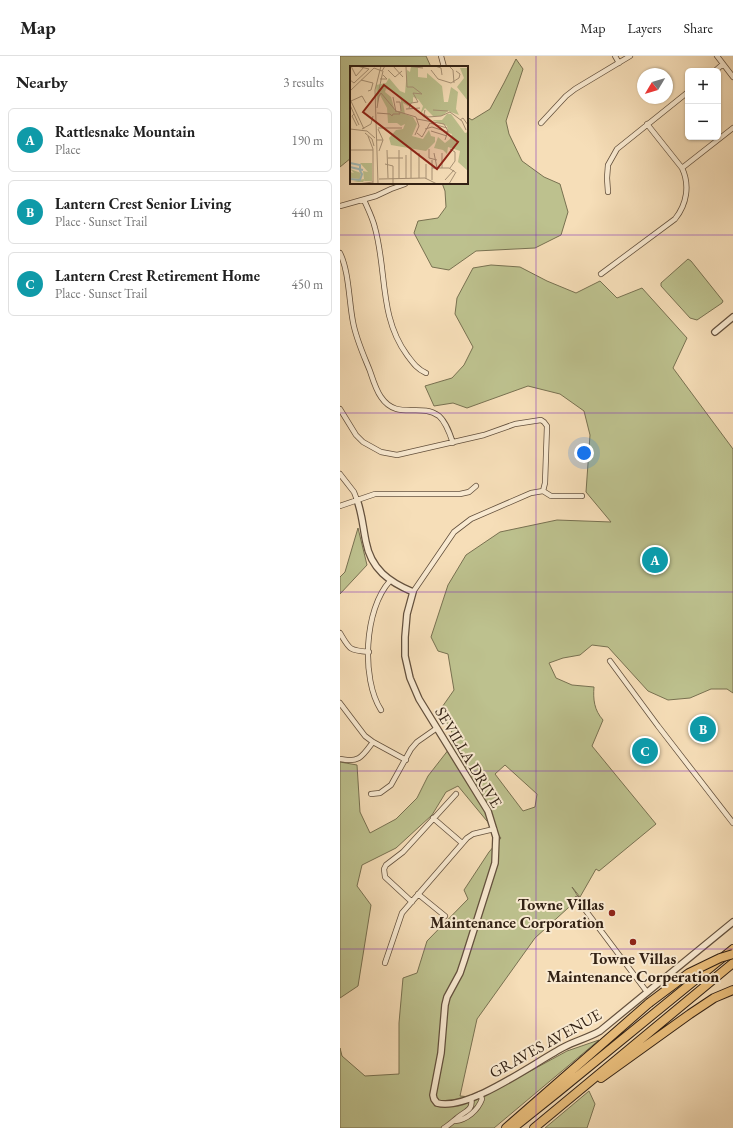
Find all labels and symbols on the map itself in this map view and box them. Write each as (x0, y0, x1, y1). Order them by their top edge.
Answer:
inset map (350, 66, 468, 184)
north arrow (637, 68, 673, 104)
your location (574, 443, 594, 463)
pin: A (642, 545, 668, 575)
street label: SEVILLA DRIVE (430, 703, 507, 812)
pin: B (690, 714, 716, 744)
pin: C (632, 736, 658, 766)
place label: Towne Villas Maintenance Corporation (430, 894, 604, 933)
marker: Towne Villas Maintenance Corporation (607, 908, 617, 918)
marker: Towne Villas Maintenance Corperation (628, 937, 638, 947)
place label: Towne Villas Maintenance Corperation (547, 948, 719, 987)
street label: GRAVES AVENUE (485, 1004, 605, 1083)

